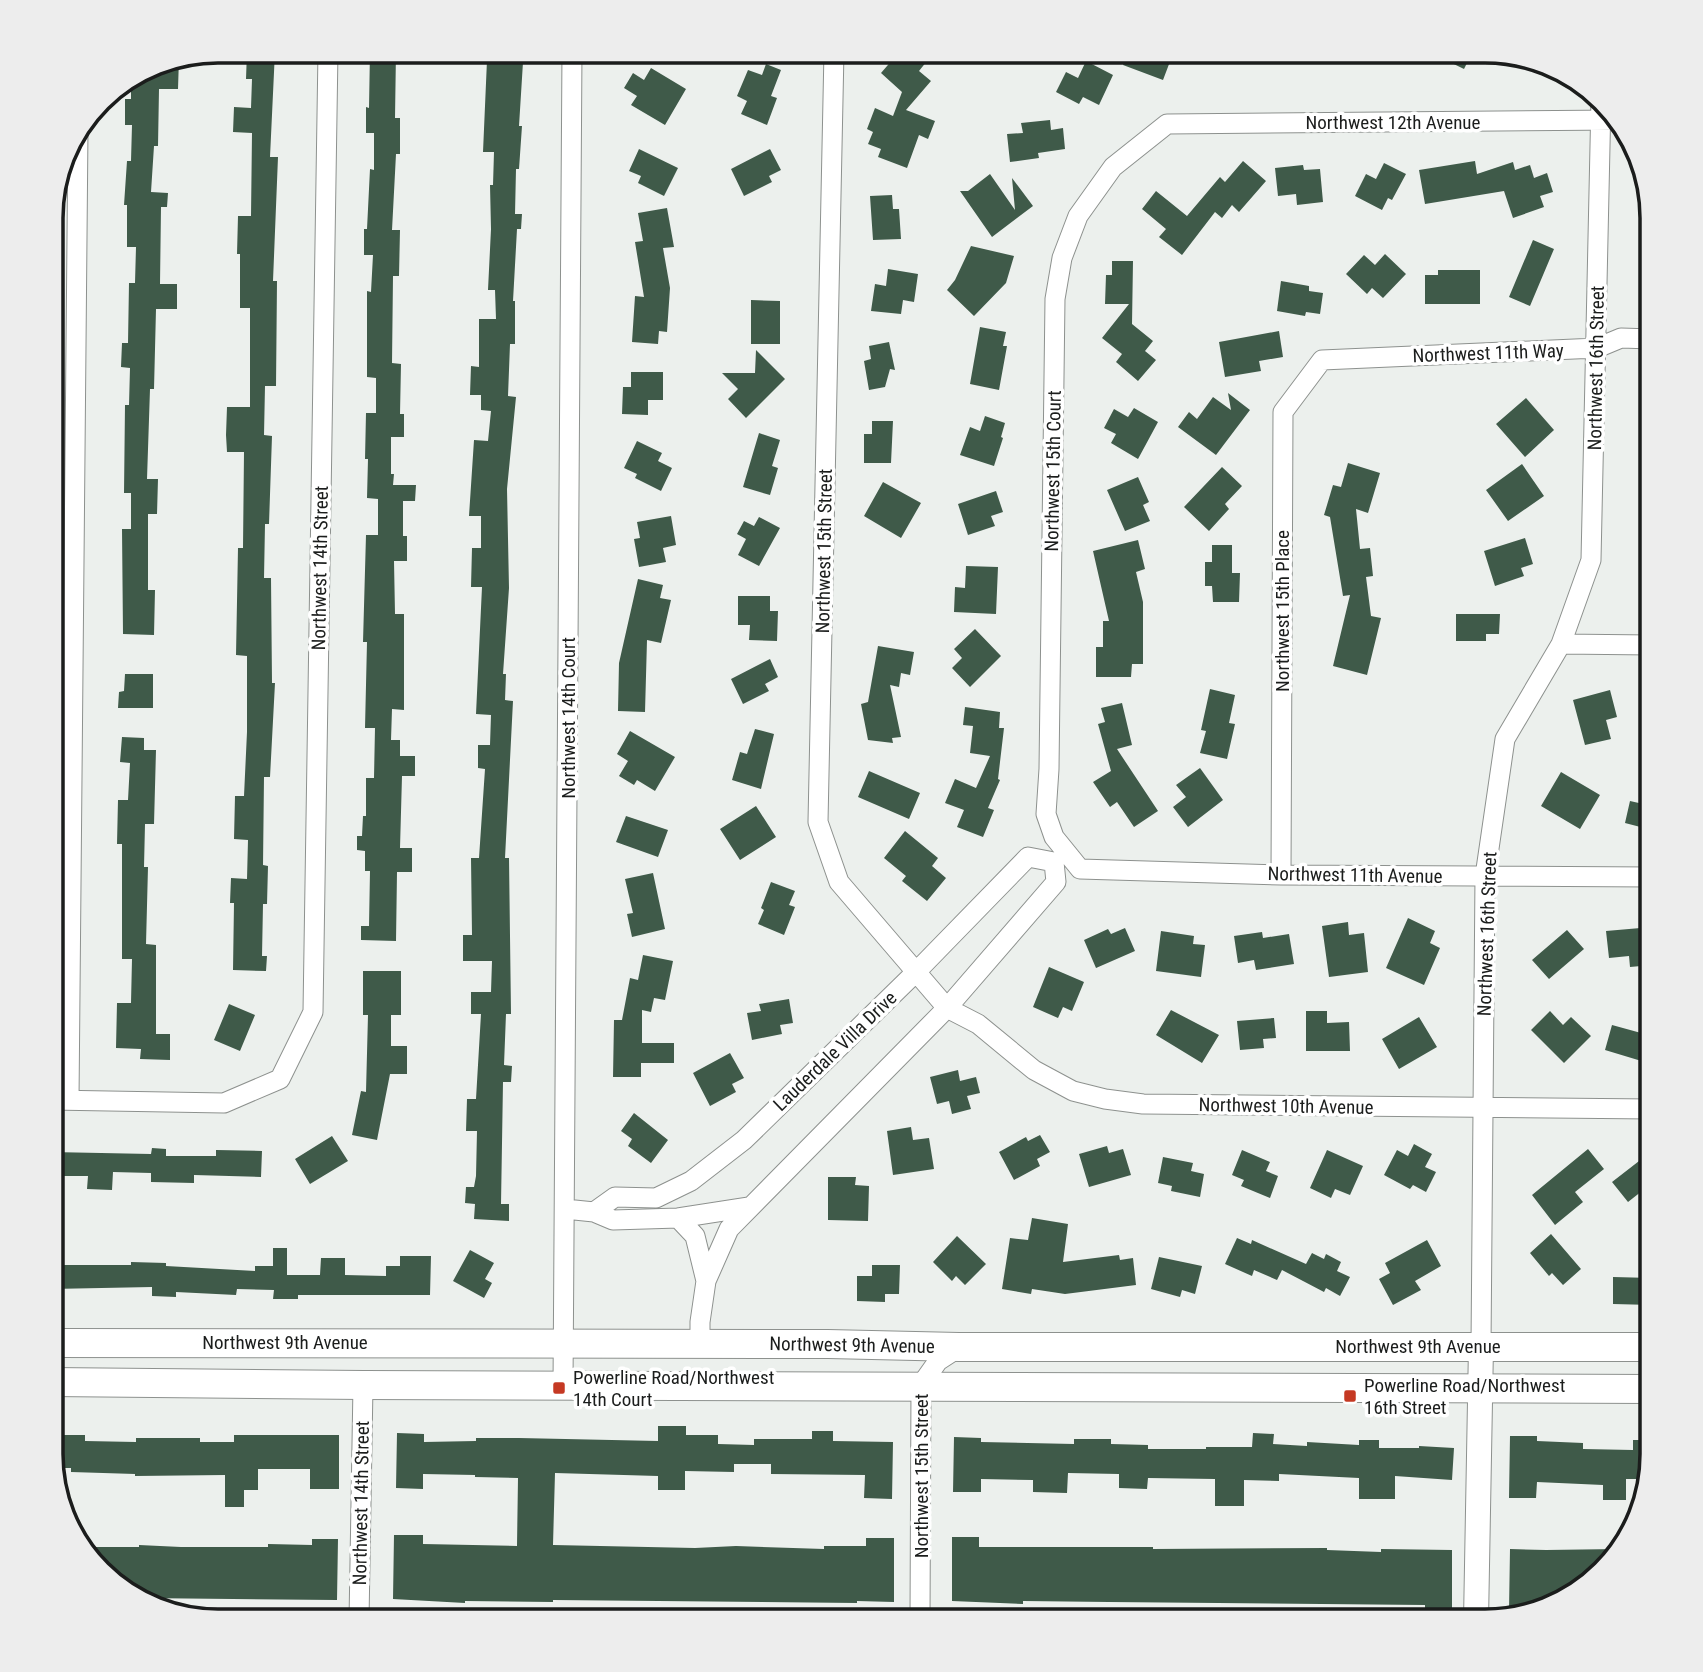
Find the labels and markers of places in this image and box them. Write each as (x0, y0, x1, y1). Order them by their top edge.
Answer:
place label: Powerline Road/Northwest 14th Court (573, 1366, 774, 1411)
place label: Powerline Road/Northwest 16th Street (1364, 1374, 1565, 1419)
marker: Powerline Road/Northwest 14th Court (551, 1380, 567, 1396)
marker: Powerline Road/Northwest 16th Street (1342, 1388, 1358, 1404)

